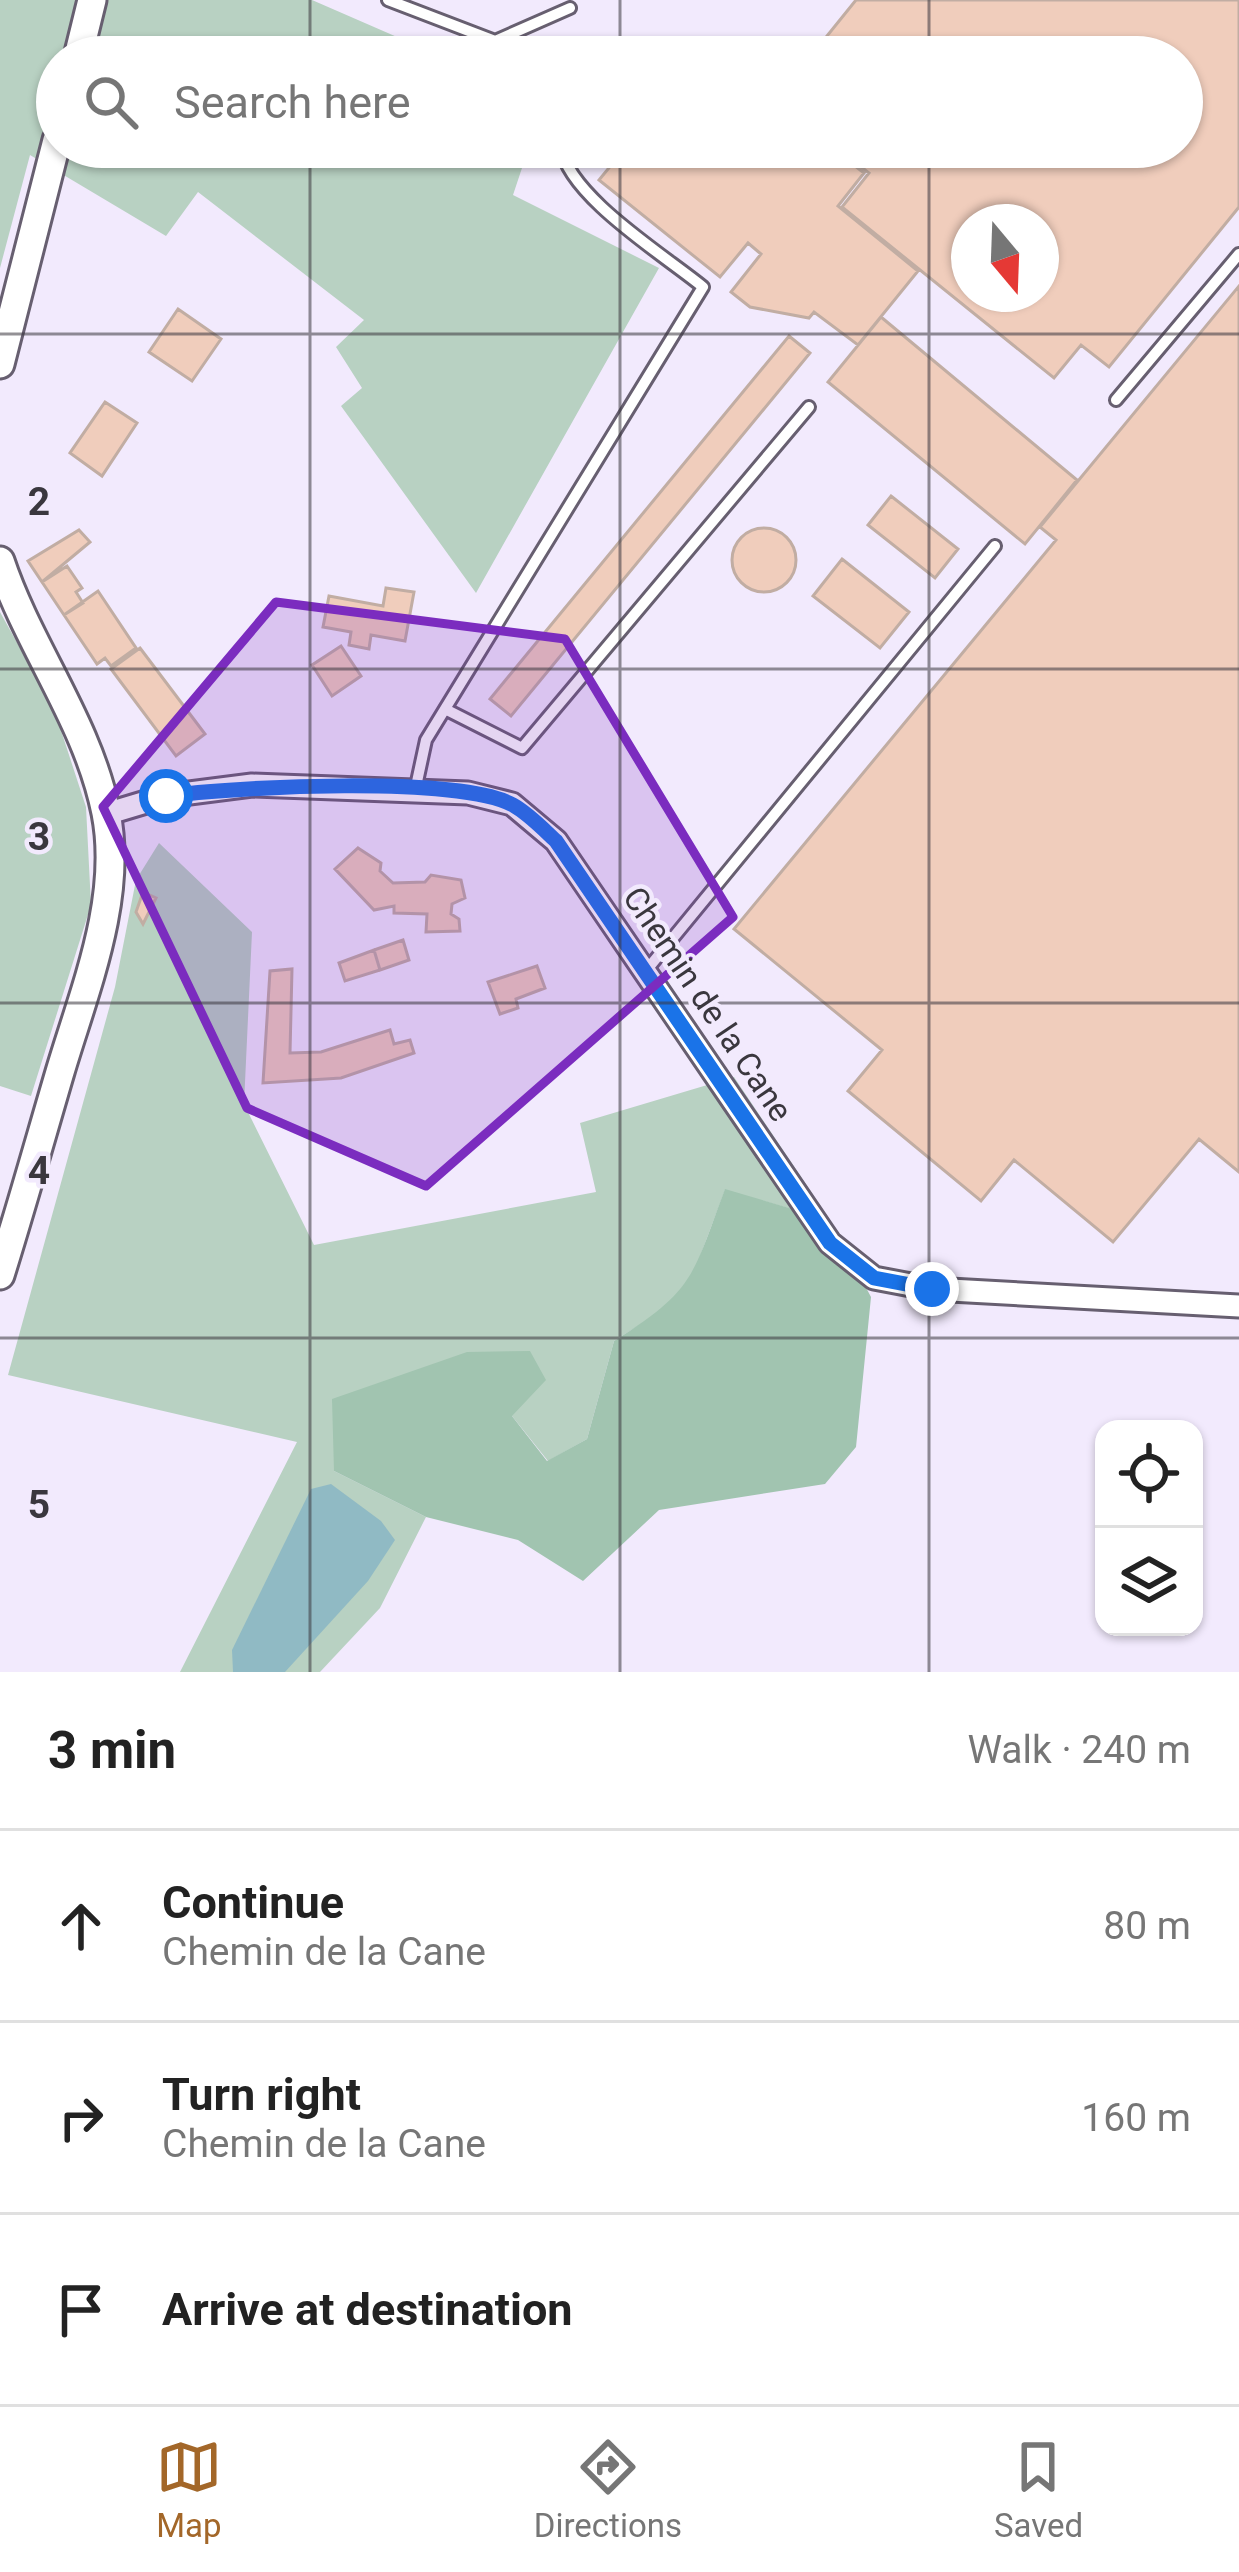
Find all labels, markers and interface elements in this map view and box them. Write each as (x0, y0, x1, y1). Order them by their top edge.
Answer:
search box (36, 36, 1203, 168)
icon: search (78, 69, 144, 135)
text: Search here (174, 76, 411, 129)
north arrow (951, 204, 1059, 312)
text: 2 (28, 479, 50, 525)
route start (139, 769, 193, 823)
text: 3 (28, 814, 50, 860)
street label: Chemin de la Cane (615, 879, 801, 1129)
text: 4 (28, 1148, 50, 1194)
route end (905, 1262, 959, 1316)
map controls (1095, 1420, 1203, 1636)
button: locate (1095, 1420, 1203, 1528)
text: 5 (28, 1482, 50, 1528)
button: layers (1095, 1528, 1203, 1636)
text: 3 min (48, 1721, 176, 1780)
text: Walk · 240 m (967, 1727, 1191, 1773)
text: Continue (162, 1876, 344, 1929)
icon: ahead (48, 1893, 114, 1959)
text: 80 m (1103, 1903, 1191, 1949)
text: Chemin de la Cane (162, 1929, 486, 1975)
text: Turn right (162, 2068, 361, 2121)
icon: right (48, 2085, 114, 2151)
text: 160 m (1081, 2095, 1191, 2141)
text: Chemin de la Cane (162, 2121, 486, 2167)
icon: arrive (48, 2277, 114, 2343)
text: Arrive at destination (162, 2283, 573, 2336)
tab: Map (156, 2434, 222, 2545)
tab: Directions (534, 2434, 682, 2545)
tab: Saved (994, 2434, 1083, 2545)

